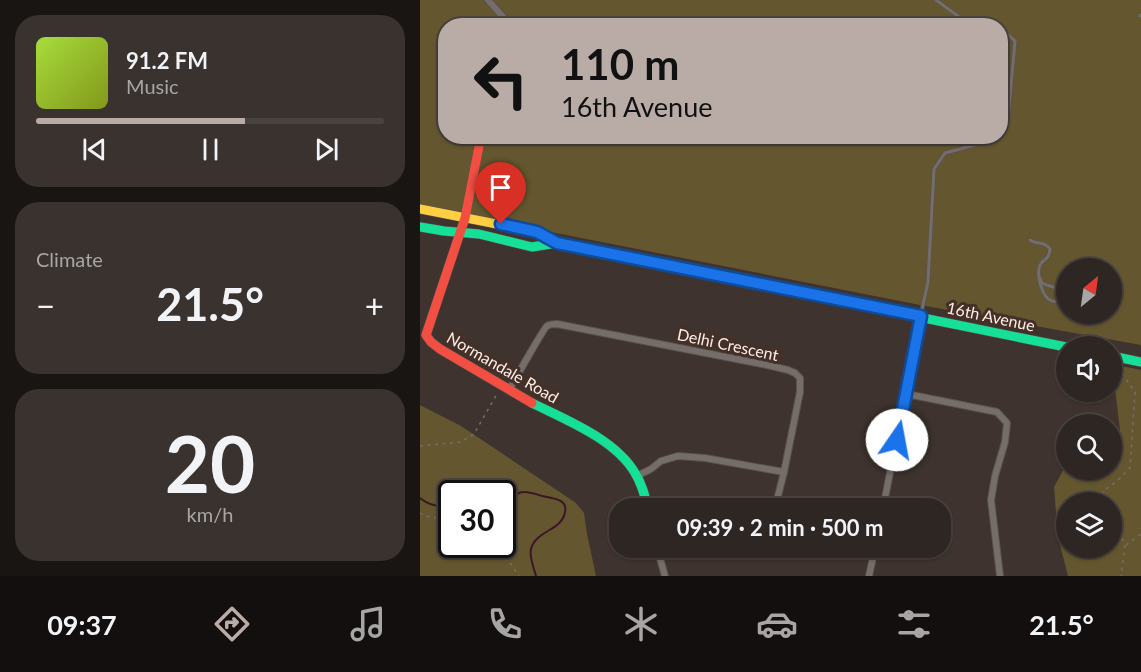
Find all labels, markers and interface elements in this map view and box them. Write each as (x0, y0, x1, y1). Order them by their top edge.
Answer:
text: 110 m (561, 39, 679, 89)
icon: left (462, 42, 540, 120)
text: 91.2 FM (126, 47, 208, 74)
text: Music (126, 74, 179, 98)
text: 16th Avenue (561, 90, 712, 123)
icon: previous (78, 133, 111, 166)
icon: pause (194, 133, 227, 166)
icon: next (310, 133, 343, 166)
pin (475, 162, 526, 224)
icon: arrive (484, 171, 517, 204)
text: Climate (36, 247, 103, 271)
north arrow (1056, 258, 1122, 324)
map controls (1056, 258, 1122, 558)
text: 21.5° (156, 277, 264, 331)
text: − (36, 285, 55, 325)
text: + (365, 285, 384, 325)
street label: 16th Avenue (945, 297, 1037, 335)
street label: Delhi Crescent (676, 324, 781, 364)
street label: Normandale Road (444, 327, 562, 407)
button: sound (1056, 336, 1122, 402)
position arrow (865, 408, 929, 472)
button: search (1056, 414, 1122, 480)
text: 20 (165, 416, 255, 510)
speed limit sign: 30 (438, 480, 516, 558)
button: layers (1056, 492, 1122, 558)
text: km/h (187, 502, 233, 526)
text: 09:39 · 2 min · 500 m (677, 514, 883, 541)
icon: directions (211, 603, 253, 645)
icon: music (347, 603, 389, 645)
icon: phone (484, 603, 526, 645)
icon: climate (620, 603, 662, 645)
icon: car (756, 603, 798, 645)
icon: filters (893, 603, 935, 645)
text: 09:37 (47, 608, 117, 641)
text: 21.5° (1029, 608, 1094, 641)

